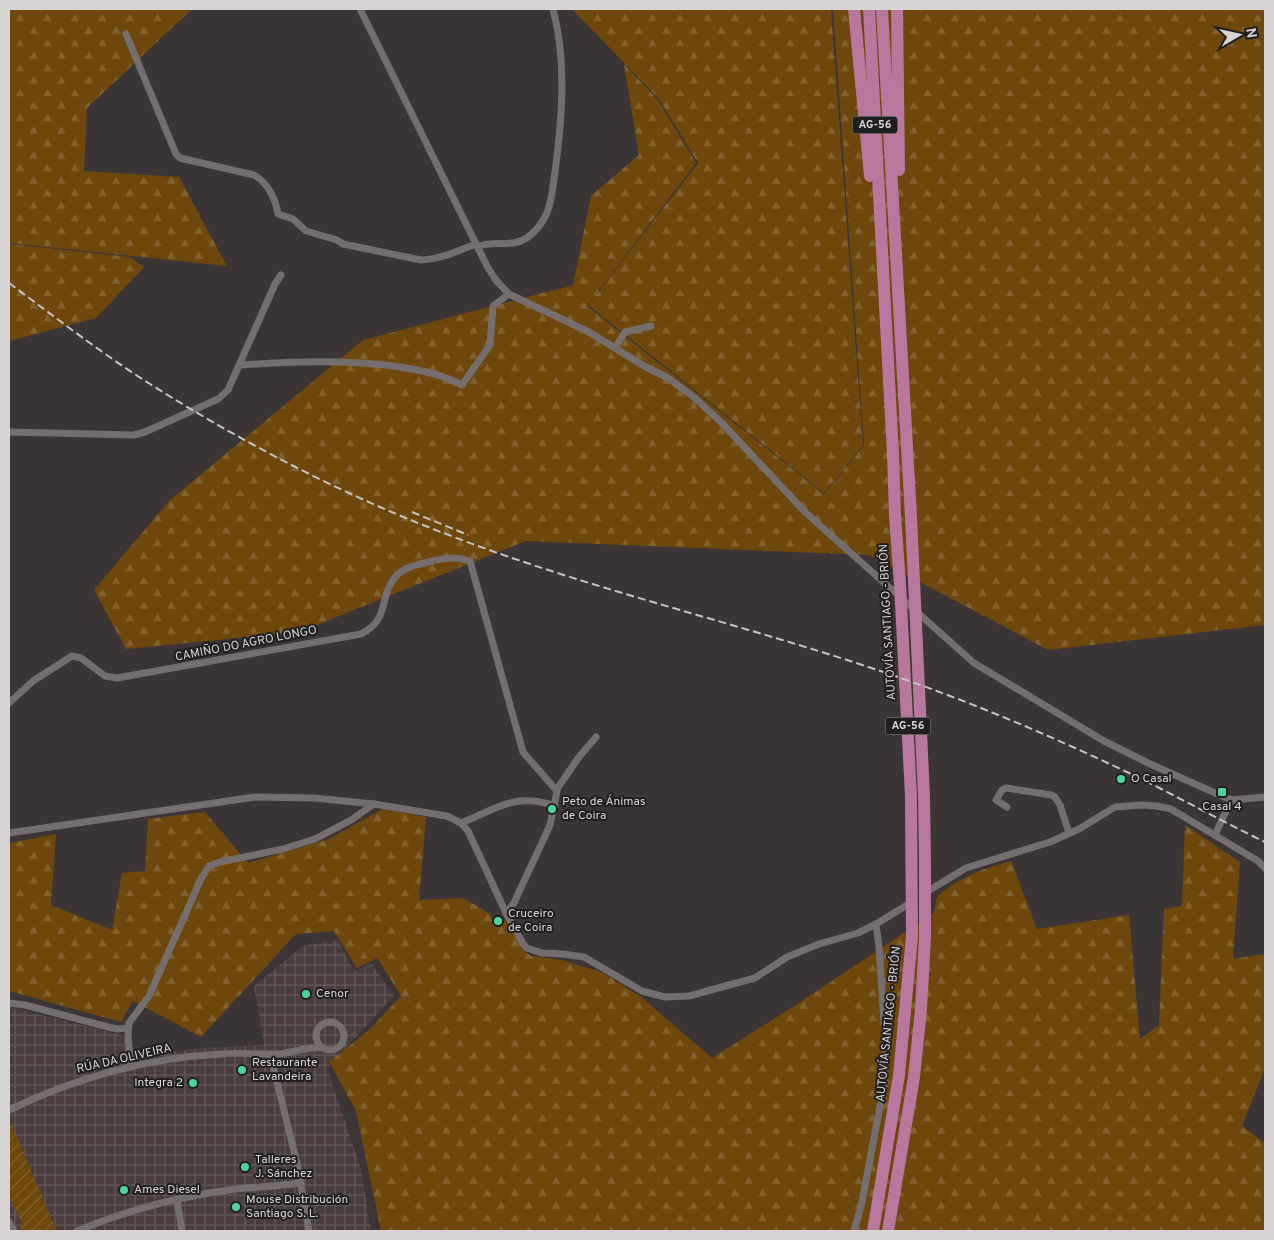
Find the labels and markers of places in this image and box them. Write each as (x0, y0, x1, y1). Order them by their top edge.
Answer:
place label: O Casal (1131, 771, 1172, 787)
marker: O Casal (1115, 773, 1127, 785)
marker: Casal 4 (1216, 786, 1228, 798)
place label: Peto de Ánimas de Coira (562, 794, 646, 824)
place label: Casal 4 (1202, 799, 1242, 815)
marker: Peto de Ánimas de Coira (546, 803, 558, 815)
place label: Cruceiro de Coira (508, 906, 554, 936)
marker: Cruceiro de Coira (492, 915, 504, 927)
place label: Cenor (316, 986, 349, 1002)
marker: Cenor (300, 988, 312, 1000)
place label: Restaurante Lavandeira (252, 1055, 317, 1085)
marker: Restaurante Lavandeira (236, 1064, 248, 1076)
place label: Integra 2 (134, 1075, 183, 1091)
marker: Integra 2 (187, 1077, 199, 1089)
place label: Talleres J. Sánchez (255, 1152, 312, 1182)
marker: Talleres J. Sánchez (239, 1161, 251, 1173)
place label: Ames Diesel (134, 1182, 200, 1198)
marker: Ames Diesel (118, 1184, 130, 1196)
place label: Mouse Distribución Santiago S. L. (246, 1192, 348, 1222)
marker: Mouse Distribución Santiago S. L. (230, 1201, 242, 1213)

